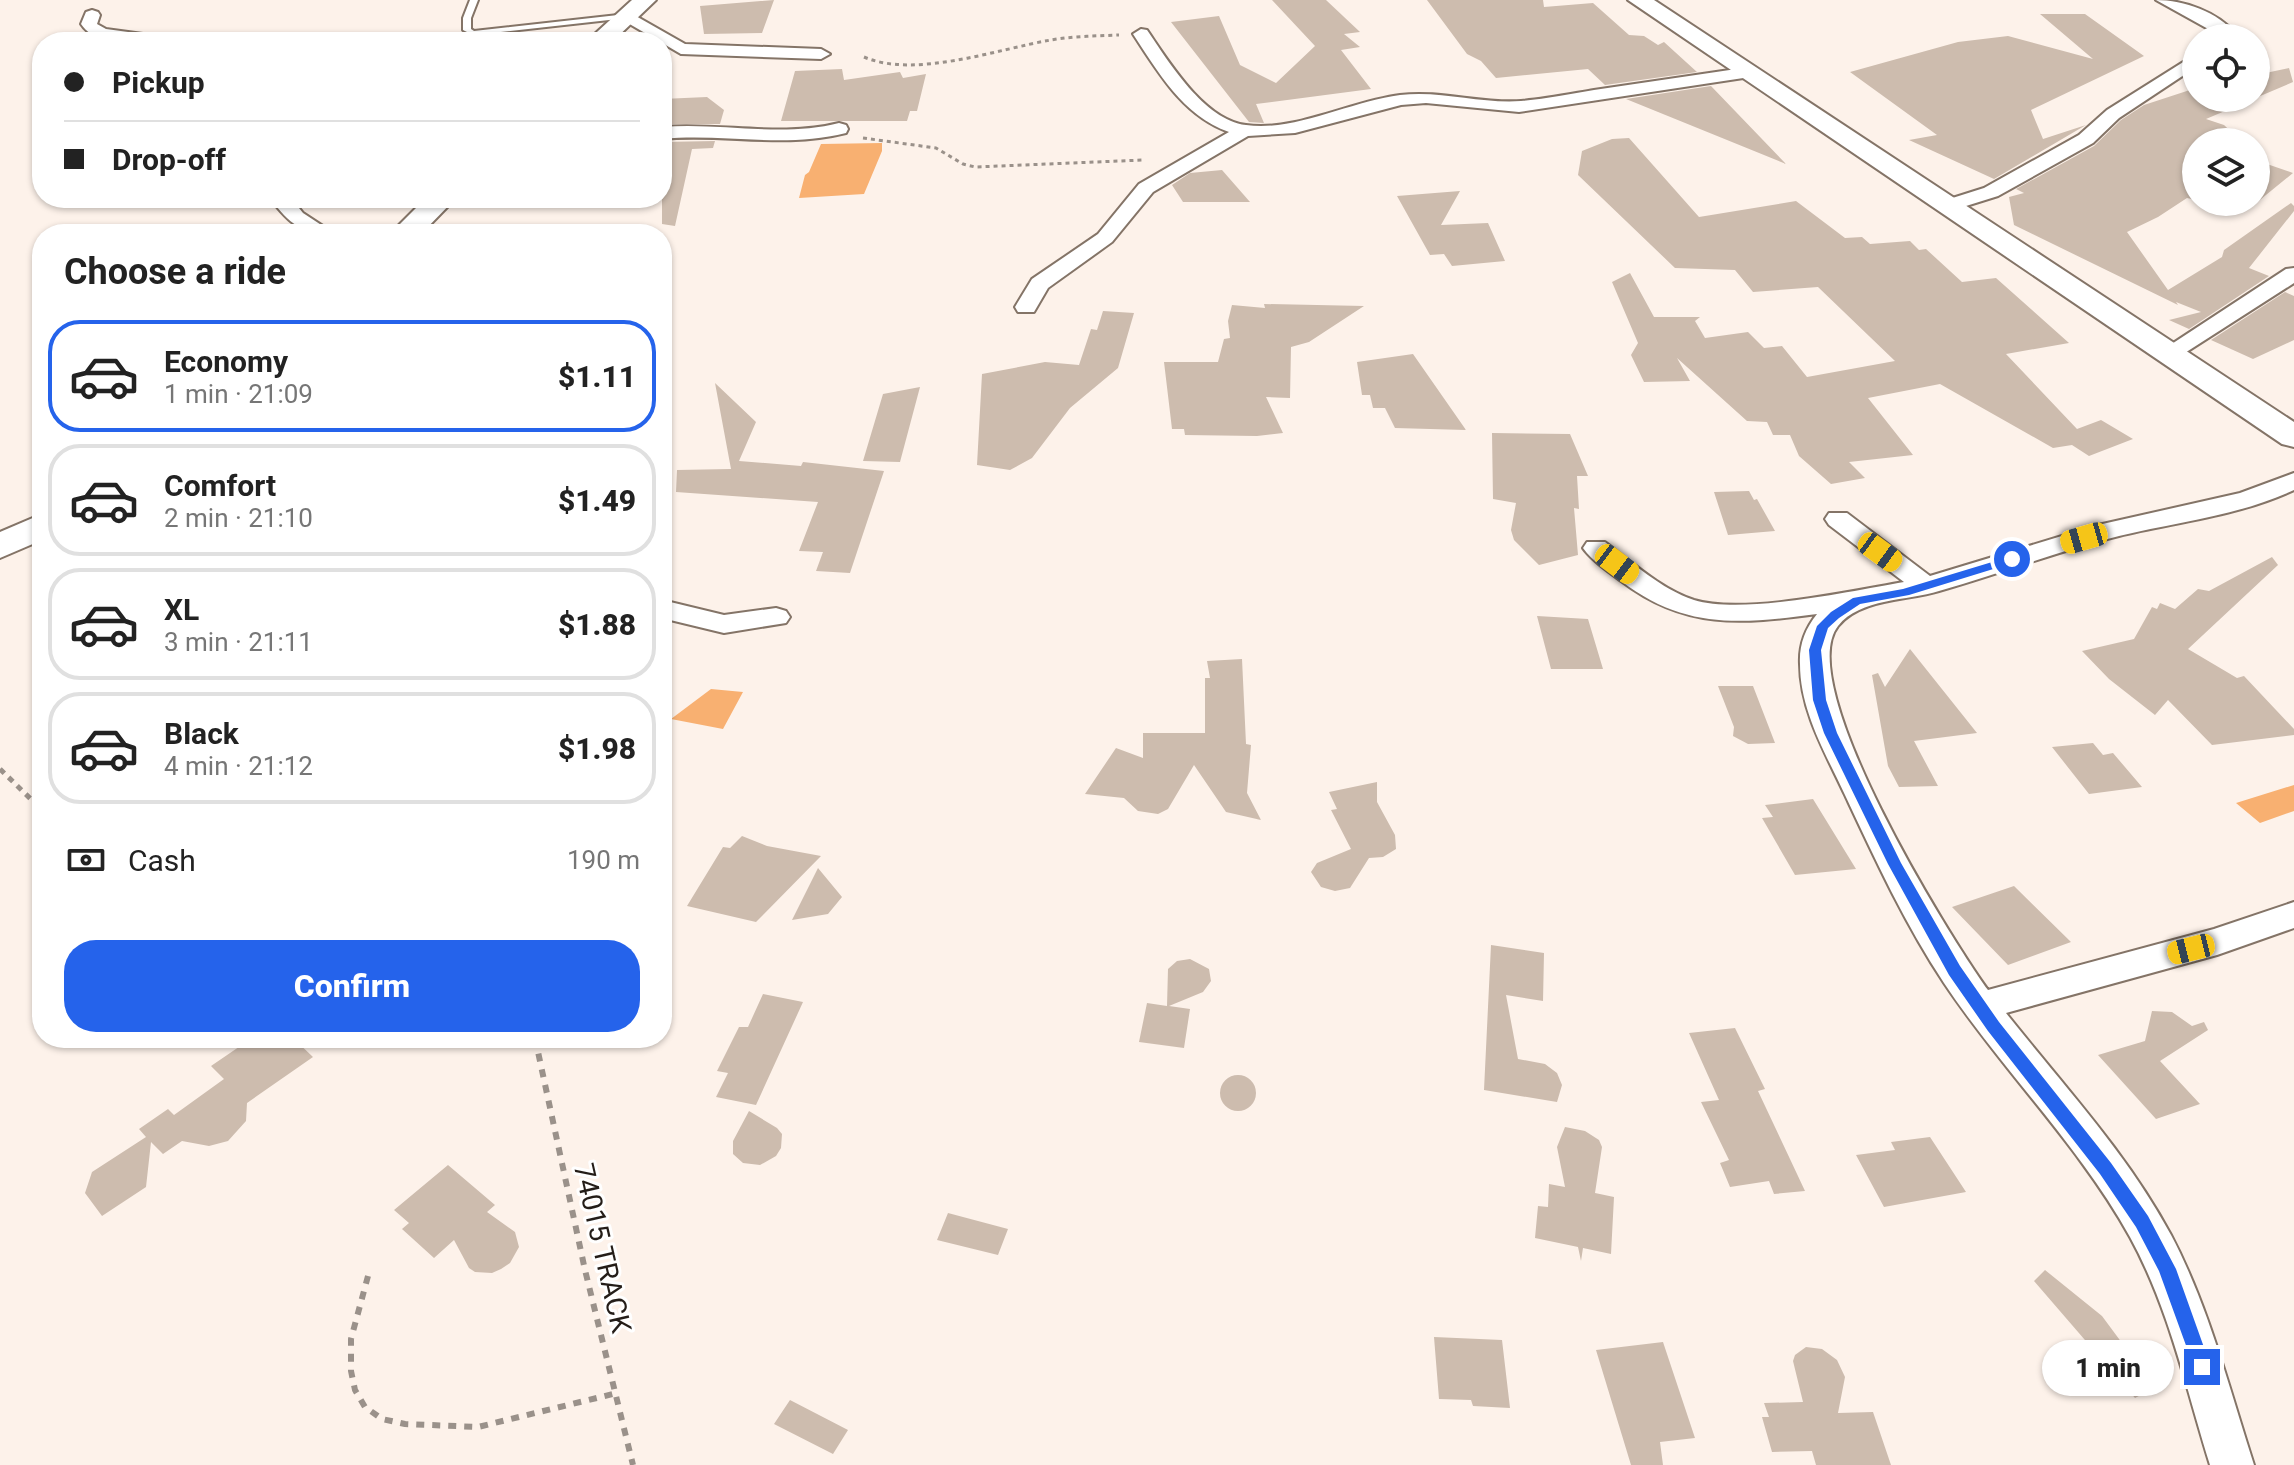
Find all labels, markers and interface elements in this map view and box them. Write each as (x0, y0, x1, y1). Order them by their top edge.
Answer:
map controls (2182, 24, 2270, 216)
button: locate (2182, 24, 2270, 112)
text: Pickup (112, 65, 205, 100)
button: layers (2182, 128, 2270, 216)
text: Drop-off (112, 142, 226, 177)
text: Choose a ride (64, 251, 286, 293)
icon: car (68, 340, 140, 412)
text: Economy (164, 344, 288, 379)
text: $1.11 (558, 359, 636, 394)
text: 1 min · 21:09 (164, 379, 313, 409)
icon: car (68, 464, 140, 536)
text: Comfort (164, 468, 276, 503)
text: $1.49 (558, 483, 636, 518)
text: 2 min · 21:10 (164, 503, 313, 533)
car (2058, 520, 2110, 556)
car (1854, 528, 1906, 576)
car (1591, 540, 1643, 588)
route start (1994, 541, 2030, 577)
icon: car (68, 588, 140, 660)
text: XL (164, 592, 199, 627)
text: $1.88 (558, 607, 636, 642)
text: 3 min · 21:11 (164, 627, 313, 657)
icon: car (68, 712, 140, 784)
text: Black (164, 716, 239, 751)
text: $1.98 (558, 731, 636, 766)
text: 4 min · 21:12 (164, 751, 313, 781)
icon: cash (64, 838, 108, 882)
text: Cash (128, 843, 196, 878)
text: 190 m (567, 845, 640, 875)
car (2165, 932, 2217, 966)
button: Confirm (64, 940, 640, 1032)
street label: 74015 TRACK (567, 1160, 638, 1337)
callout: 1 min (2042, 1339, 2174, 1395)
route end (2184, 1349, 2220, 1385)
text: 1 min (2075, 1353, 2141, 1383)

